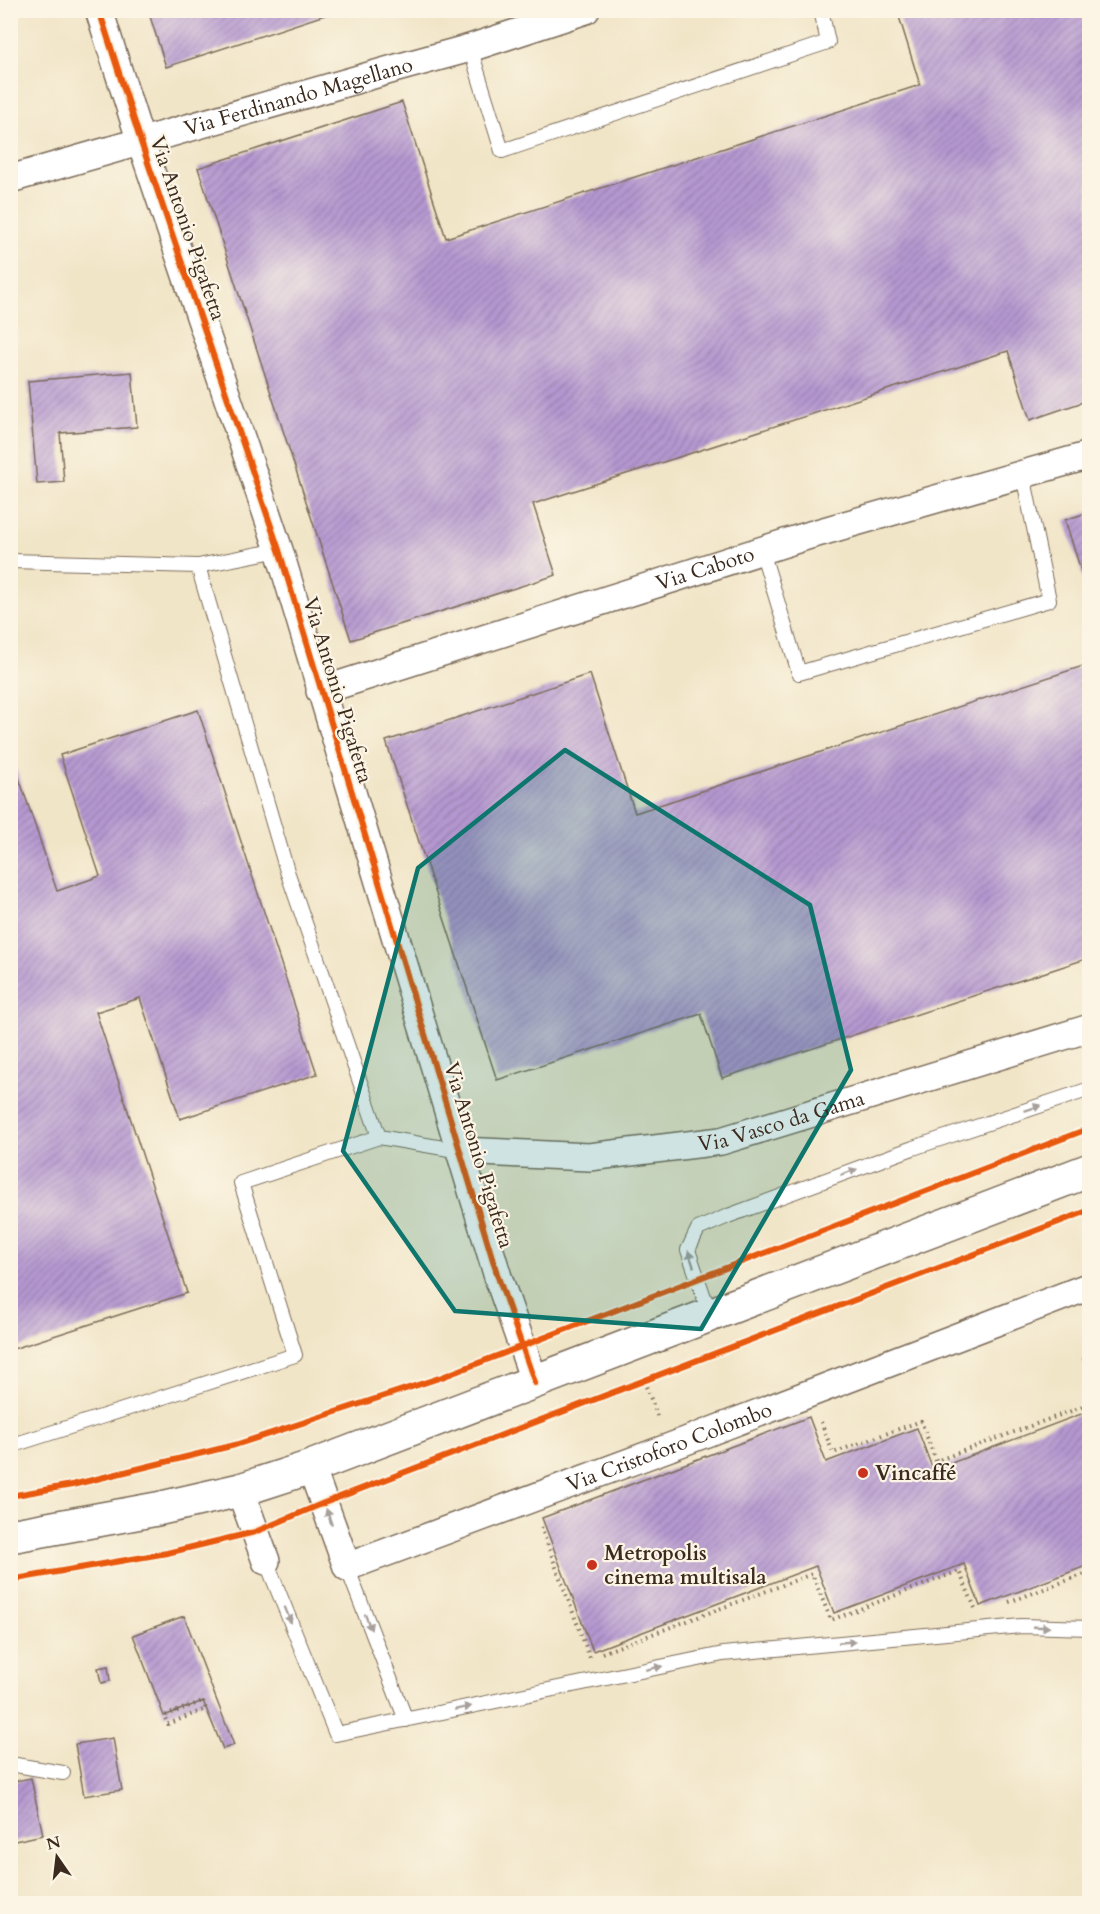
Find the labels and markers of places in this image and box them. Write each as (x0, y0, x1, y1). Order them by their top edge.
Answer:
place label: Vincaffé (875, 1459, 957, 1488)
marker: Vincaffé (856, 1466, 870, 1480)
place label: Metropolis cinema multisala (604, 1539, 767, 1592)
marker: Metropolis cinema multisala (585, 1558, 599, 1572)

